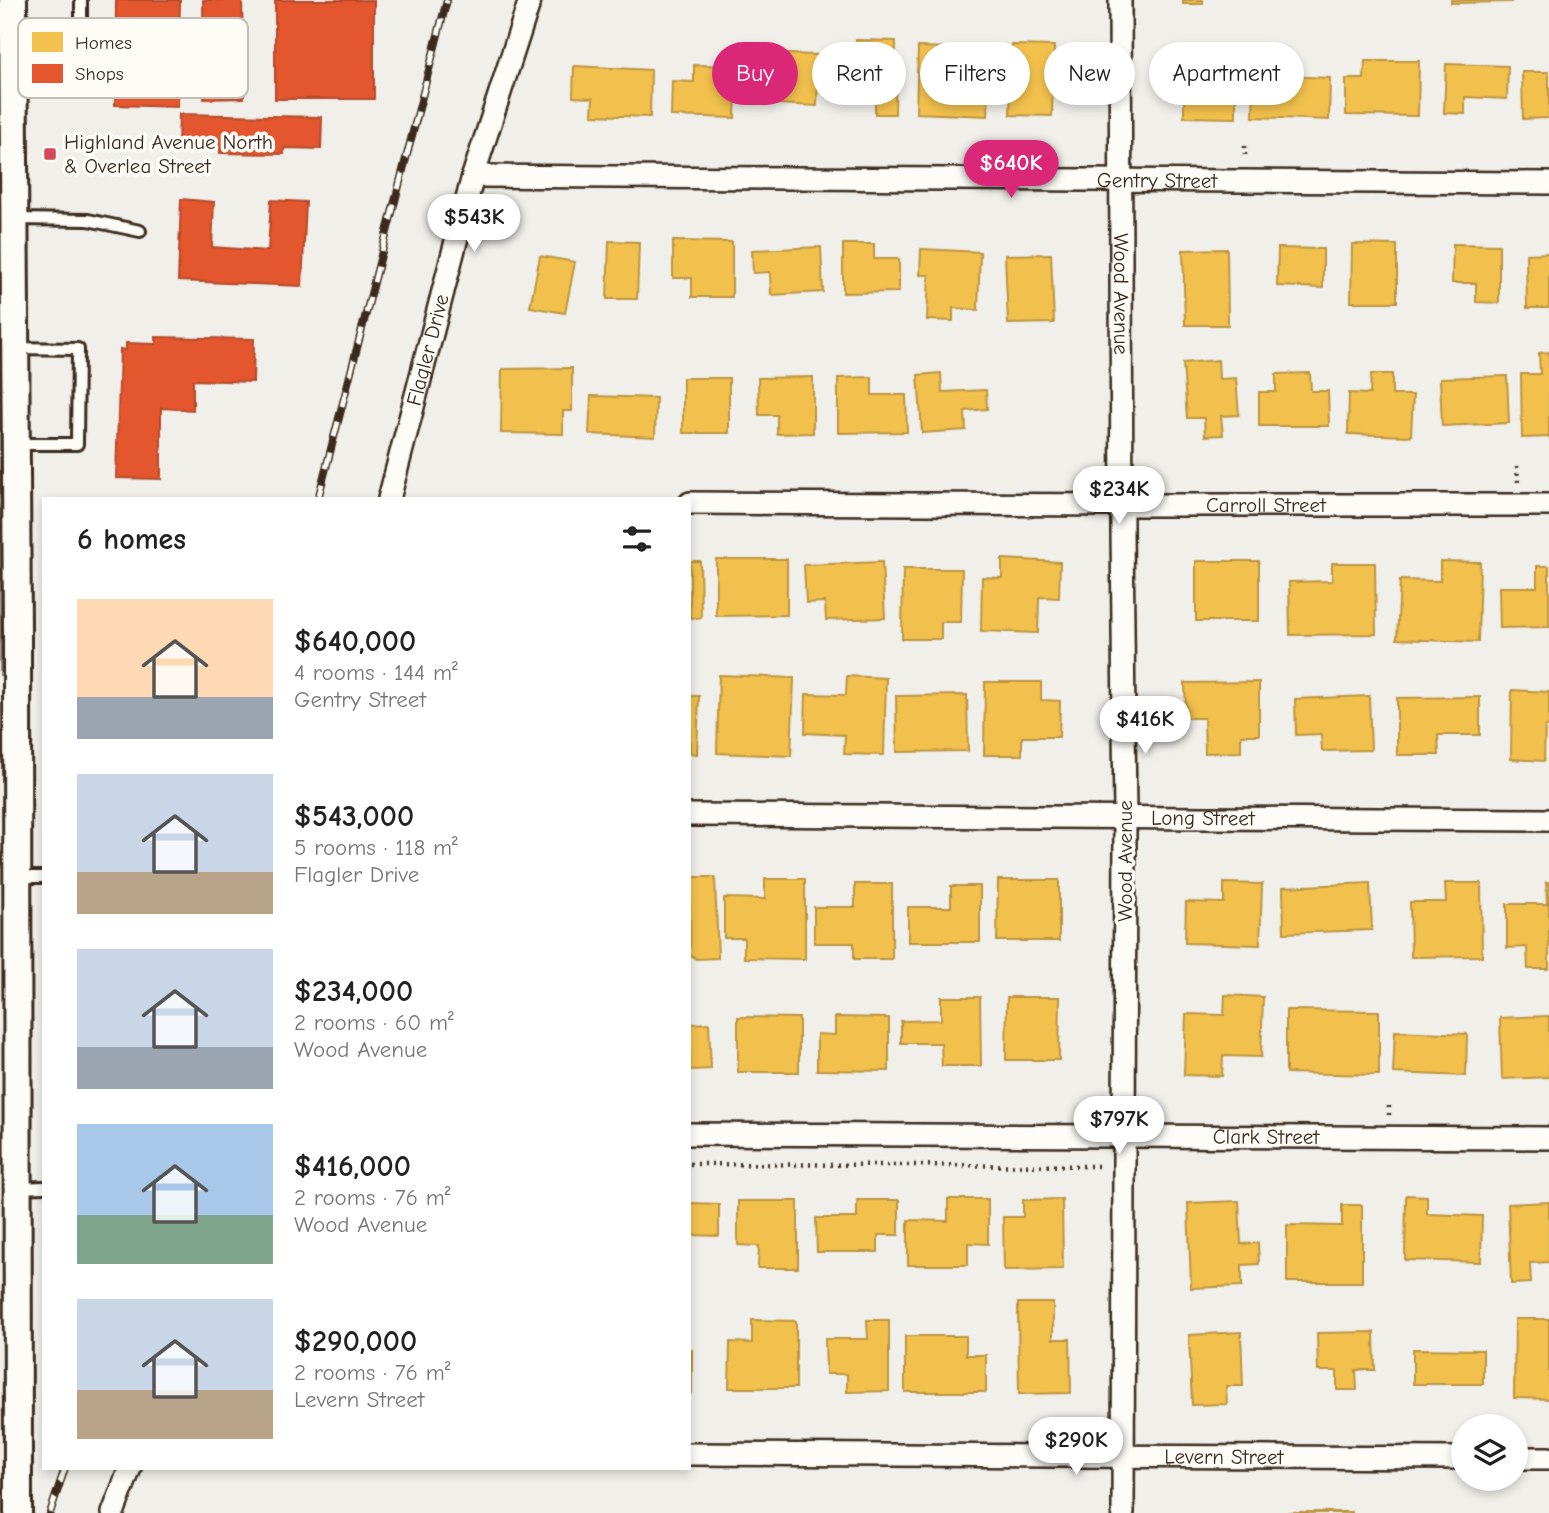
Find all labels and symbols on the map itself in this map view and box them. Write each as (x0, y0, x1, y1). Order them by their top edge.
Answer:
legend (18, 18, 248, 98)
text: Homes (75, 32, 132, 54)
text: Shops (75, 63, 124, 85)
place label: Highland Avenue North & Overlea Street (64, 130, 273, 178)
pin: $640K (962, 140, 1060, 200)
marker: Highland Avenue North & Overlea Street (42, 146, 58, 162)
street label: Gentry Street (1097, 168, 1218, 193)
pin: $543K (425, 194, 523, 254)
street label: Wood Avenue (1109, 233, 1133, 355)
street label: Flagler Drive (402, 292, 454, 408)
pin: $234K (1070, 466, 1168, 526)
street label: Carroll Street (1206, 493, 1327, 517)
pin: $416K (1096, 696, 1194, 756)
street label: Wood Avenue (1113, 800, 1137, 922)
street label: Long Street (1151, 806, 1256, 830)
pin: $797K (1070, 1096, 1168, 1156)
street label: Clark Street (1213, 1124, 1320, 1149)
pin: $290K (1027, 1418, 1125, 1477)
street label: Levern Street (1164, 1444, 1285, 1469)

